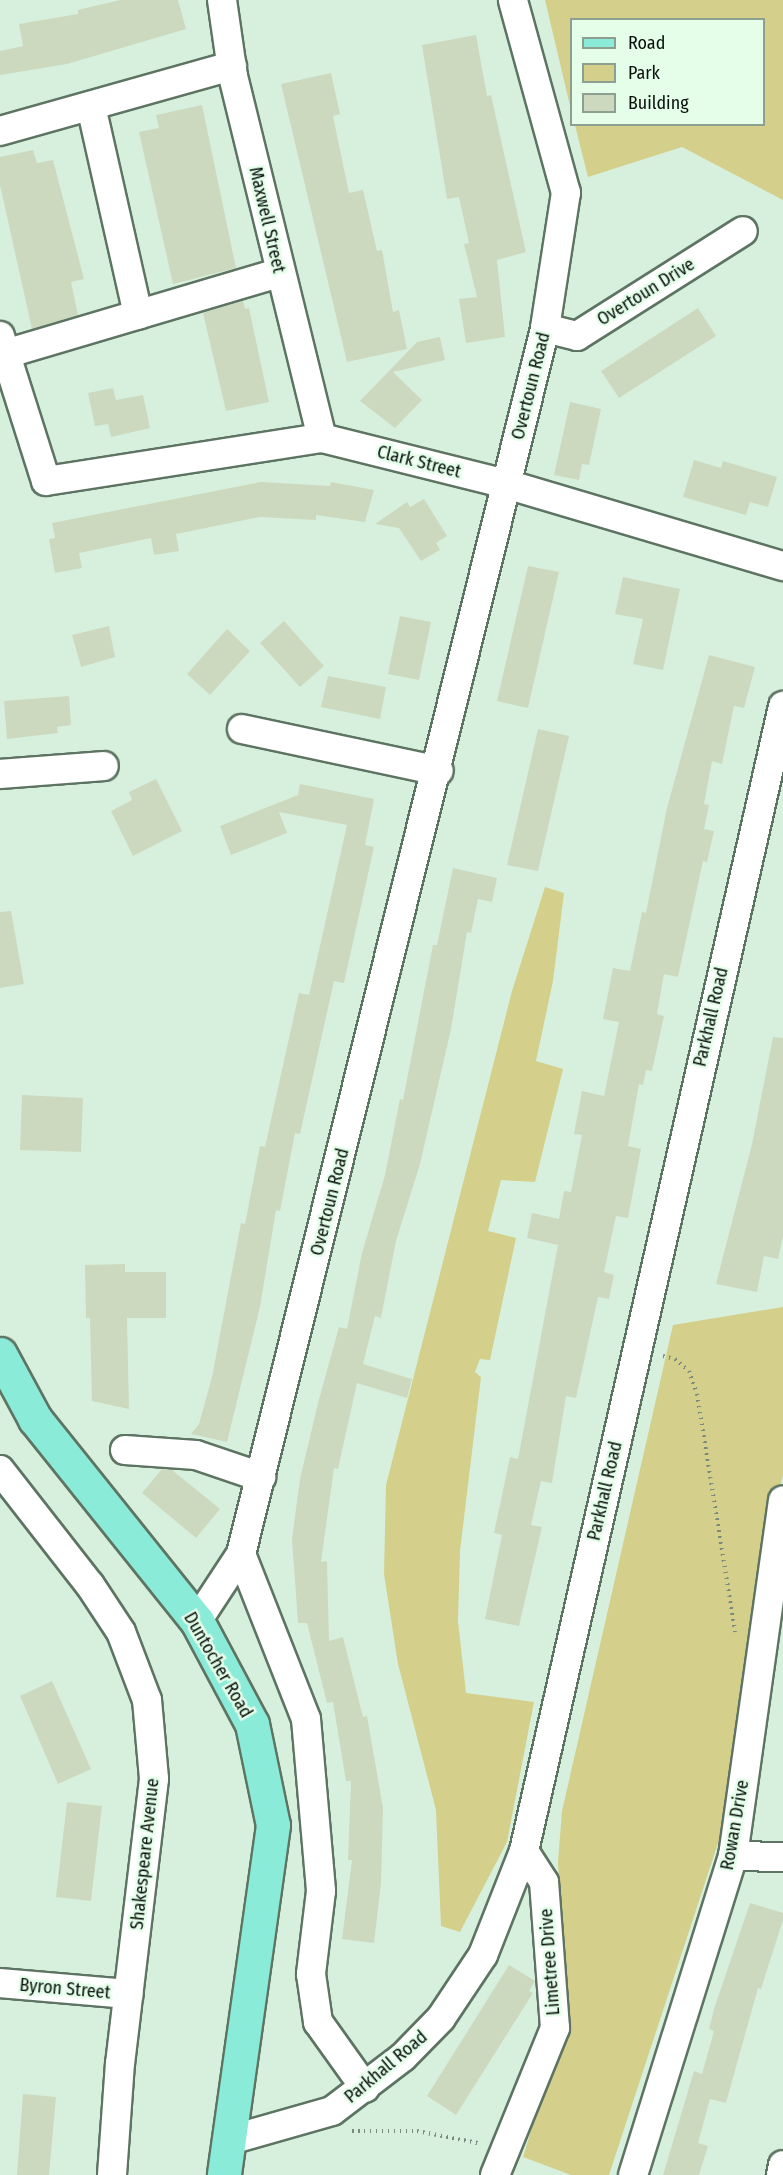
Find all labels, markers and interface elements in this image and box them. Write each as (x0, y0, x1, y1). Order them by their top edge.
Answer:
legend (570, 18, 765, 126)
text: Road (628, 32, 665, 54)
text: Park (628, 62, 660, 84)
text: Building (628, 92, 689, 114)
street label: Maxwell Street (244, 165, 290, 275)
street label: Overtoun Drive (593, 254, 699, 330)
street label: Overtoun Road (507, 330, 555, 442)
street label: Clark Street (375, 441, 463, 483)
street label: Parkhall Road (689, 965, 733, 1069)
street label: Overtoun Road (306, 1146, 354, 1258)
street label: Parkhall Road (583, 1439, 627, 1543)
street label: Duntocher Road (179, 1608, 257, 1722)
street label: Shakespeare Avenue (126, 1777, 164, 1931)
street label: Rowan Drive (716, 1778, 754, 1872)
street label: Limetree Drive (535, 1908, 565, 2016)
street label: Byron Street (19, 1974, 111, 2004)
street label: Parkhall Road (340, 2026, 432, 2108)

